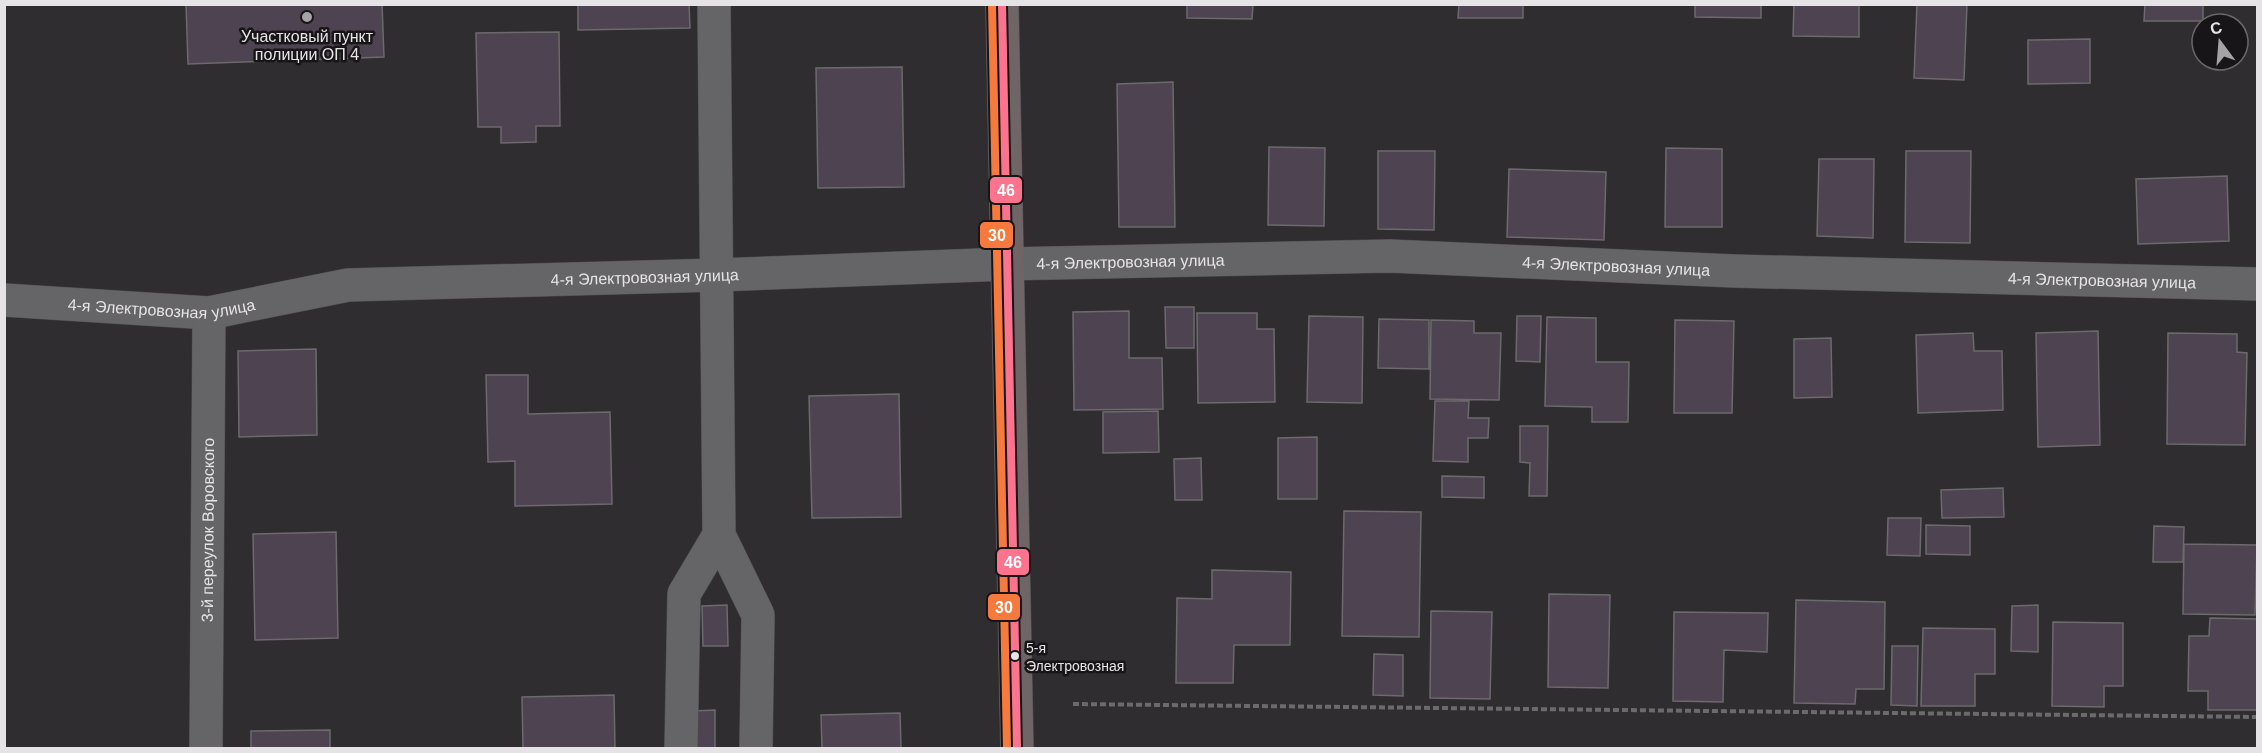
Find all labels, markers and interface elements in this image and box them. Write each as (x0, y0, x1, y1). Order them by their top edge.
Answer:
marker: Участковый пункт полиции ОП 4 (300, 10, 314, 24)
north arrow (2190, 12, 2250, 72)
text: С (2208, 18, 2224, 38)
place label: Участковый пункт полиции ОП 4 (241, 28, 374, 63)
line badge: 46 (989, 176, 1023, 204)
text: 46 (997, 182, 1015, 199)
line badge: 30 (979, 221, 1014, 249)
text: 30 (988, 227, 1006, 244)
street label: 4-я Электровозная улица (1036, 251, 1225, 272)
street label: 4-я Электровозная улица (1522, 253, 1711, 278)
street label: 4-я Электровозная улица (550, 266, 739, 288)
street label: 4-я Электровозная улица (2008, 269, 2196, 291)
street label: 4-я Электровозная улица (67, 295, 257, 322)
street label: 3-й переулок Воровского (198, 438, 217, 622)
line badge: 46 (996, 548, 1030, 576)
text: 46 (1004, 554, 1022, 571)
line badge: 30 (987, 593, 1021, 621)
text: 30 (995, 599, 1013, 616)
place label: 5-я Электровозная (1026, 640, 1124, 674)
marker: 5-я Электровозная (1009, 650, 1021, 662)

